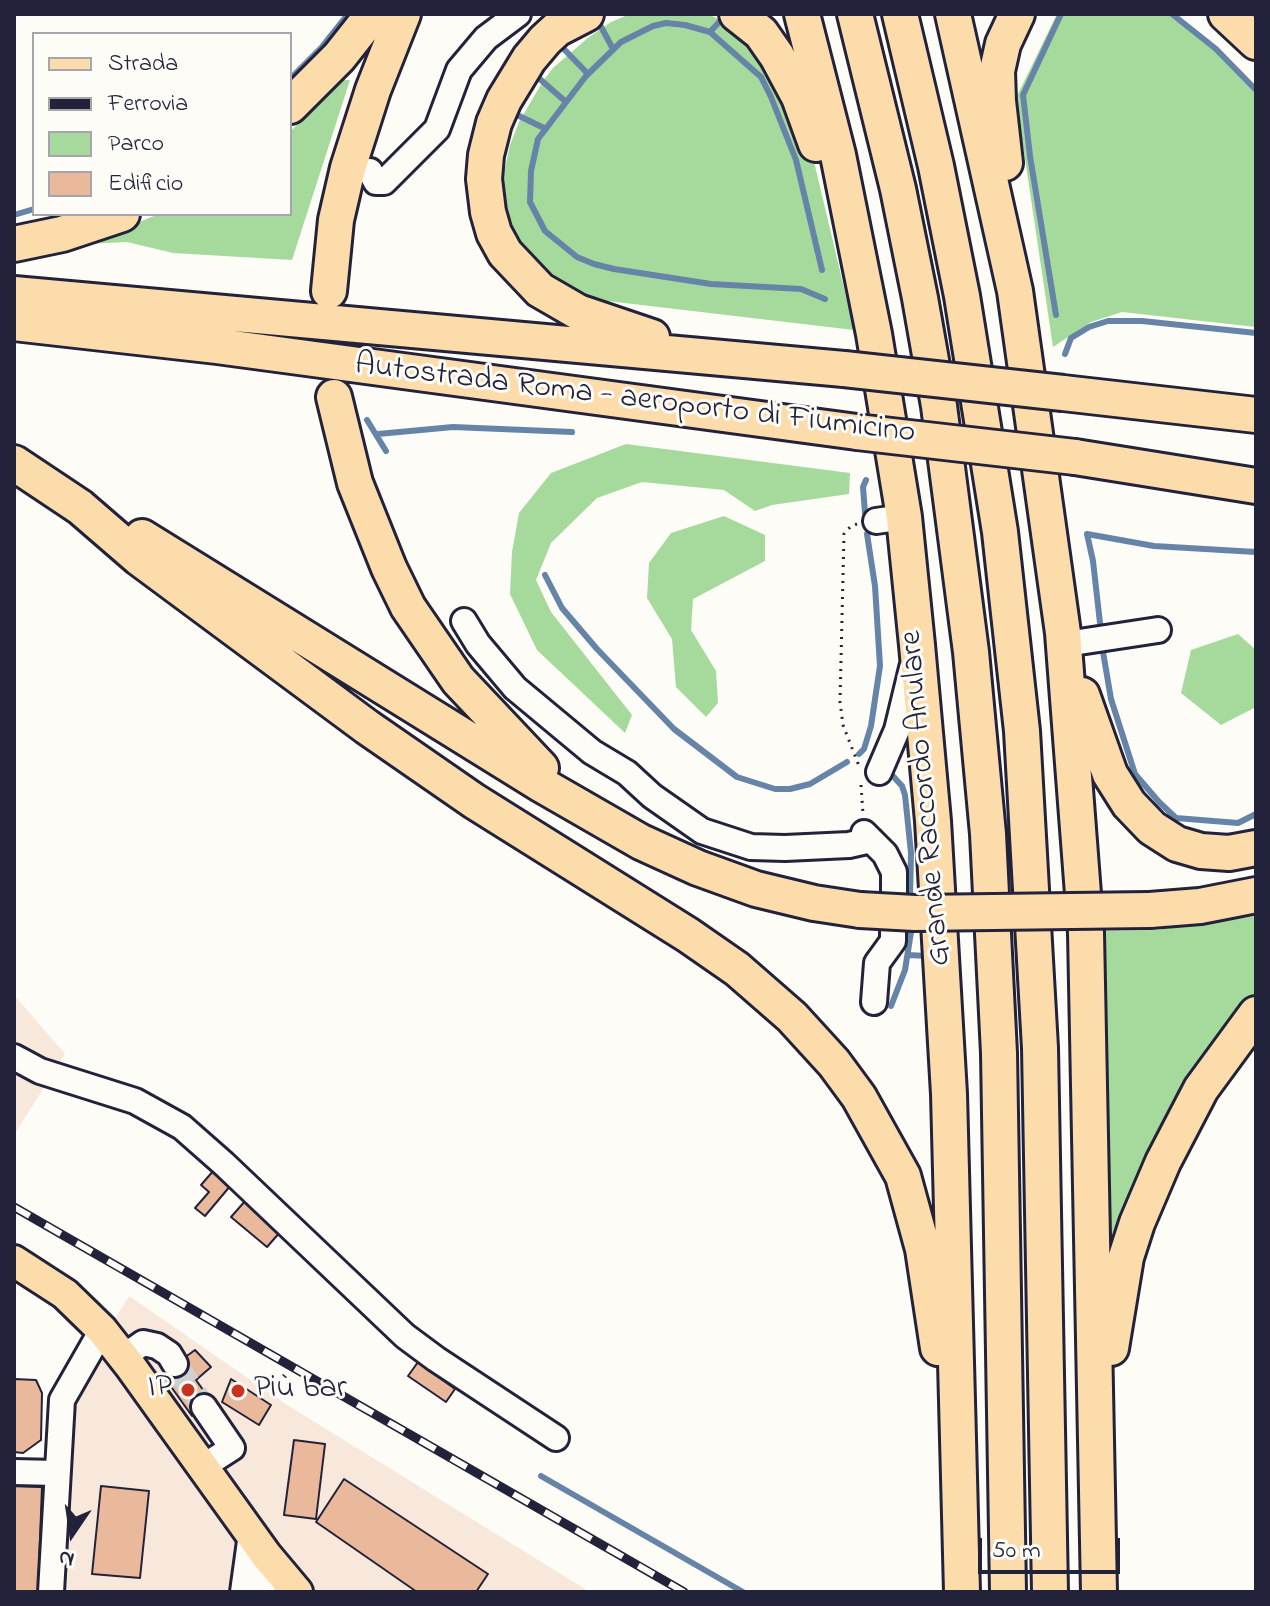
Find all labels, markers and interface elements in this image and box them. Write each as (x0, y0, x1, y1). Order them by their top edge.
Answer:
legend (32, 32, 292, 216)
text: Strada (108, 47, 178, 82)
text: Ferrovia (108, 87, 188, 122)
text: Parco (108, 127, 164, 162)
text: Edificio (108, 167, 183, 202)
street label: Autostrada Roma - aeroporto di Fiumicino (353, 348, 917, 454)
street label: Grande Raccordo Anulare (894, 629, 962, 967)
place label: IP (148, 1371, 172, 1409)
place label: Più bar (254, 1372, 347, 1410)
marker: IP (179, 1381, 197, 1399)
marker: Più bar (229, 1382, 247, 1400)
north arrow (32, 1494, 112, 1574)
scale bar (982, 1522, 1124, 1572)
text: 50 m (992, 1534, 1041, 1569)
text: N (56, 1540, 77, 1575)

